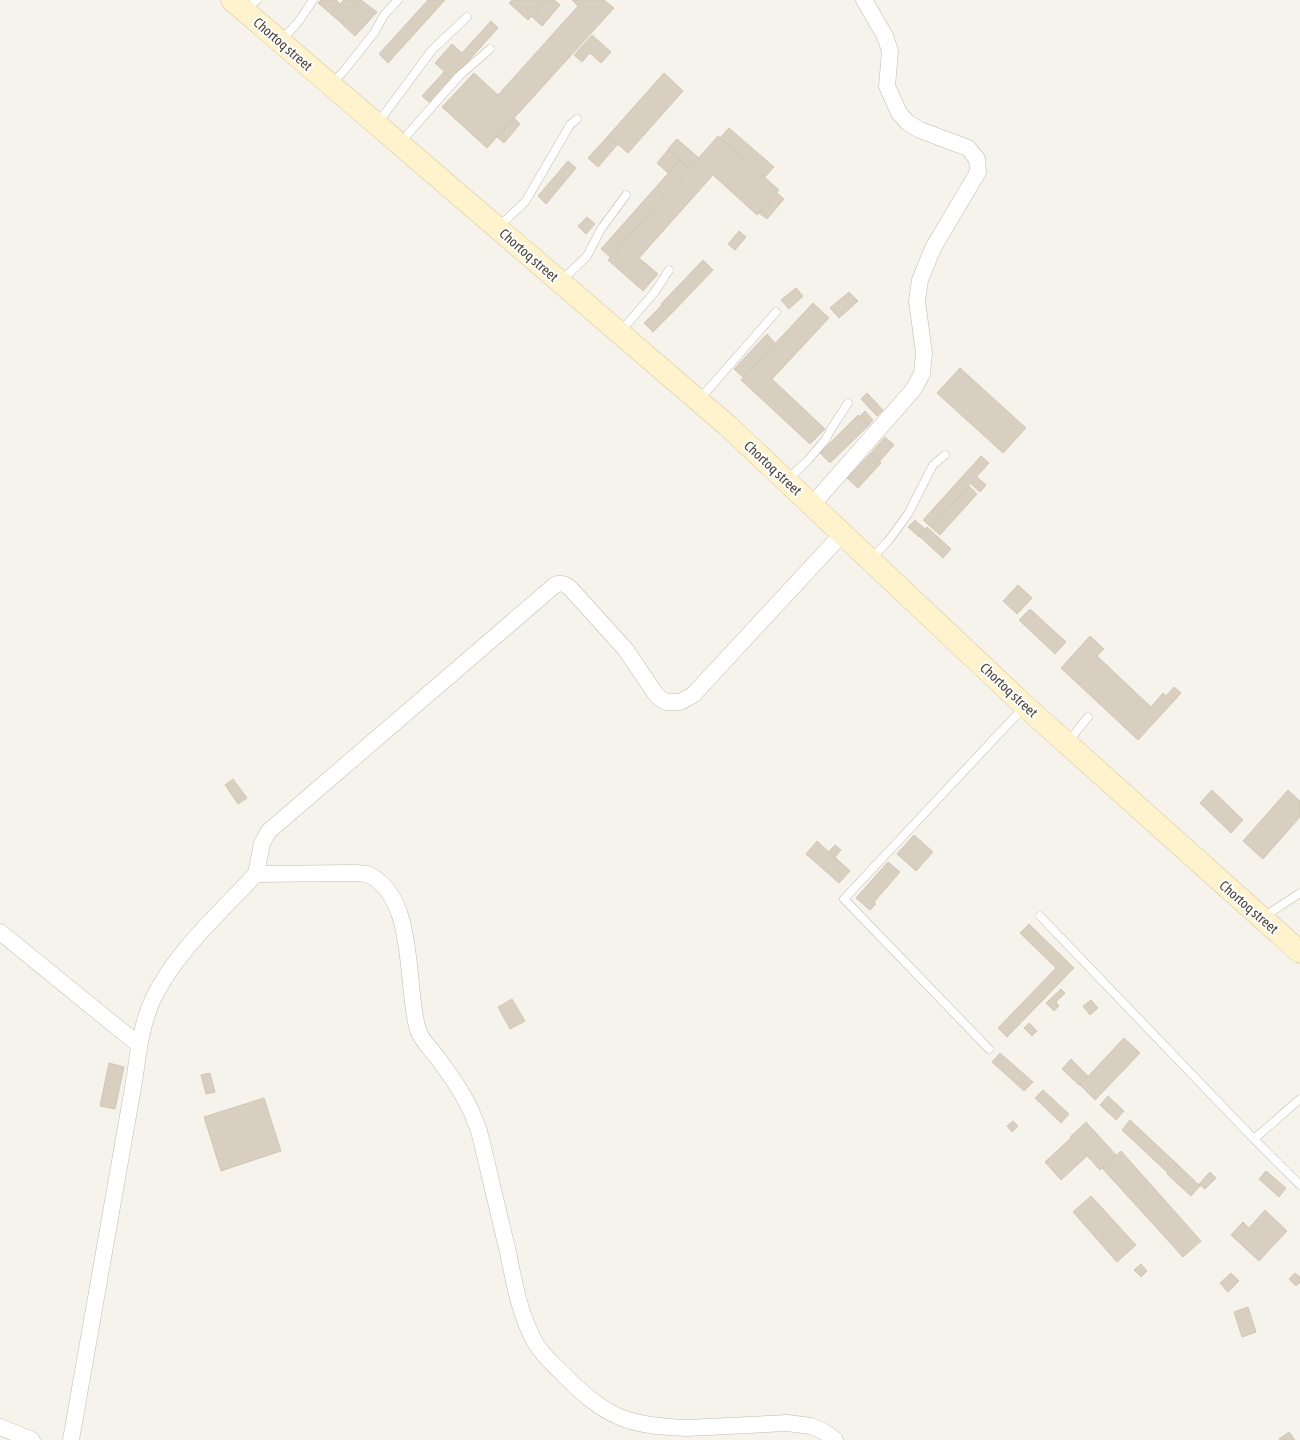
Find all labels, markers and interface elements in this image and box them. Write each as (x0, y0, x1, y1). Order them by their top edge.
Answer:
street label: Chortoq street (250, 14, 316, 74)
street label: Chortoq street (496, 225, 562, 285)
street label: Chortoq street (741, 437, 805, 499)
street label: Chortoq street (977, 659, 1041, 721)
street label: Chortoq street (1216, 877, 1282, 937)

